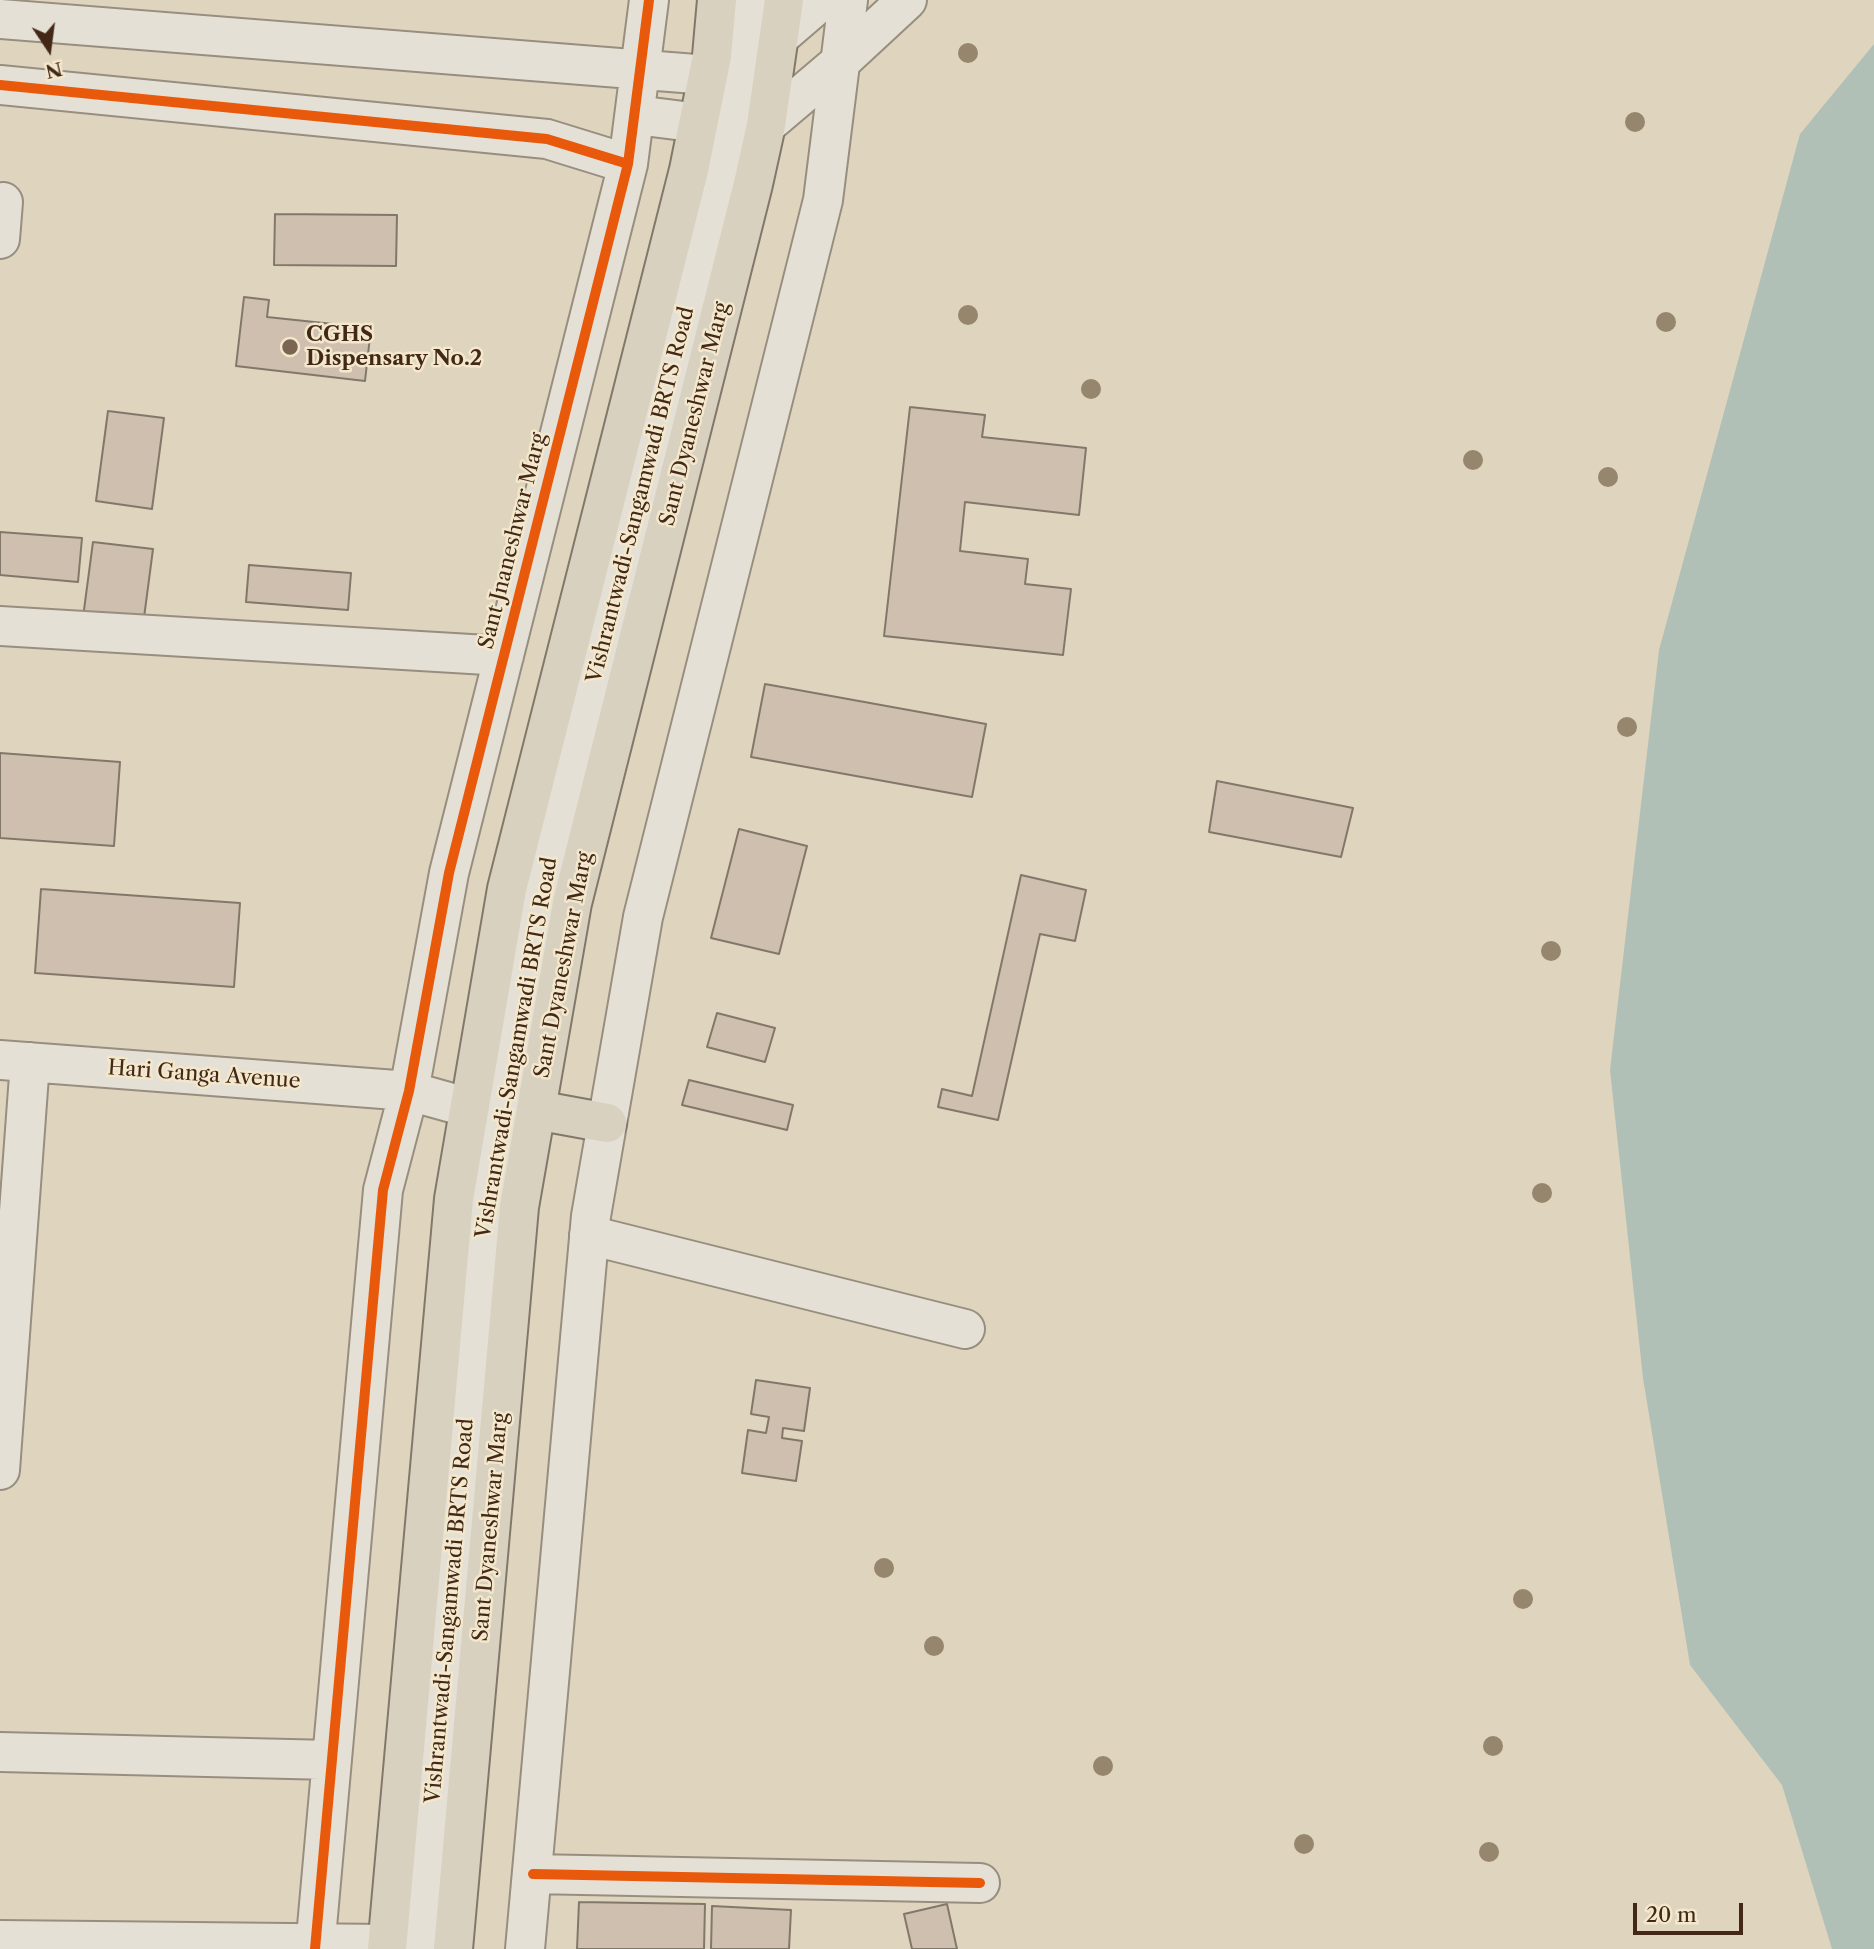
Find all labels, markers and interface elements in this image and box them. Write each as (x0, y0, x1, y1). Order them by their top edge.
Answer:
north arrow (14, 14, 84, 84)
text: N (43, 57, 64, 83)
street label: Sant Dyaneshwar Marg (655, 299, 735, 529)
street label: Vishrantwadi-Sangamwadi BRTS Road (582, 304, 700, 686)
place label: CGHS Dispensary No.2 (306, 322, 482, 372)
marker: CGHS Dispensary No.2 (280, 337, 300, 357)
street label: Sant Jnaneshwar Marg (474, 430, 552, 652)
street label: Sant Dyaneshwar Marg (530, 850, 598, 1080)
street label: Vishrantwadi-Sangamwadi BRTS Road (471, 855, 563, 1241)
street label: Hari Ganga Avenue (107, 1056, 301, 1094)
street label: Sant Dyaneshwar Marg (468, 1411, 514, 1643)
street label: Vishrantwadi-Sangamwadi BRTS Road (421, 1417, 479, 1805)
scale bar (1636, 1890, 1746, 1934)
text: 20 m (1646, 1902, 1697, 1927)

